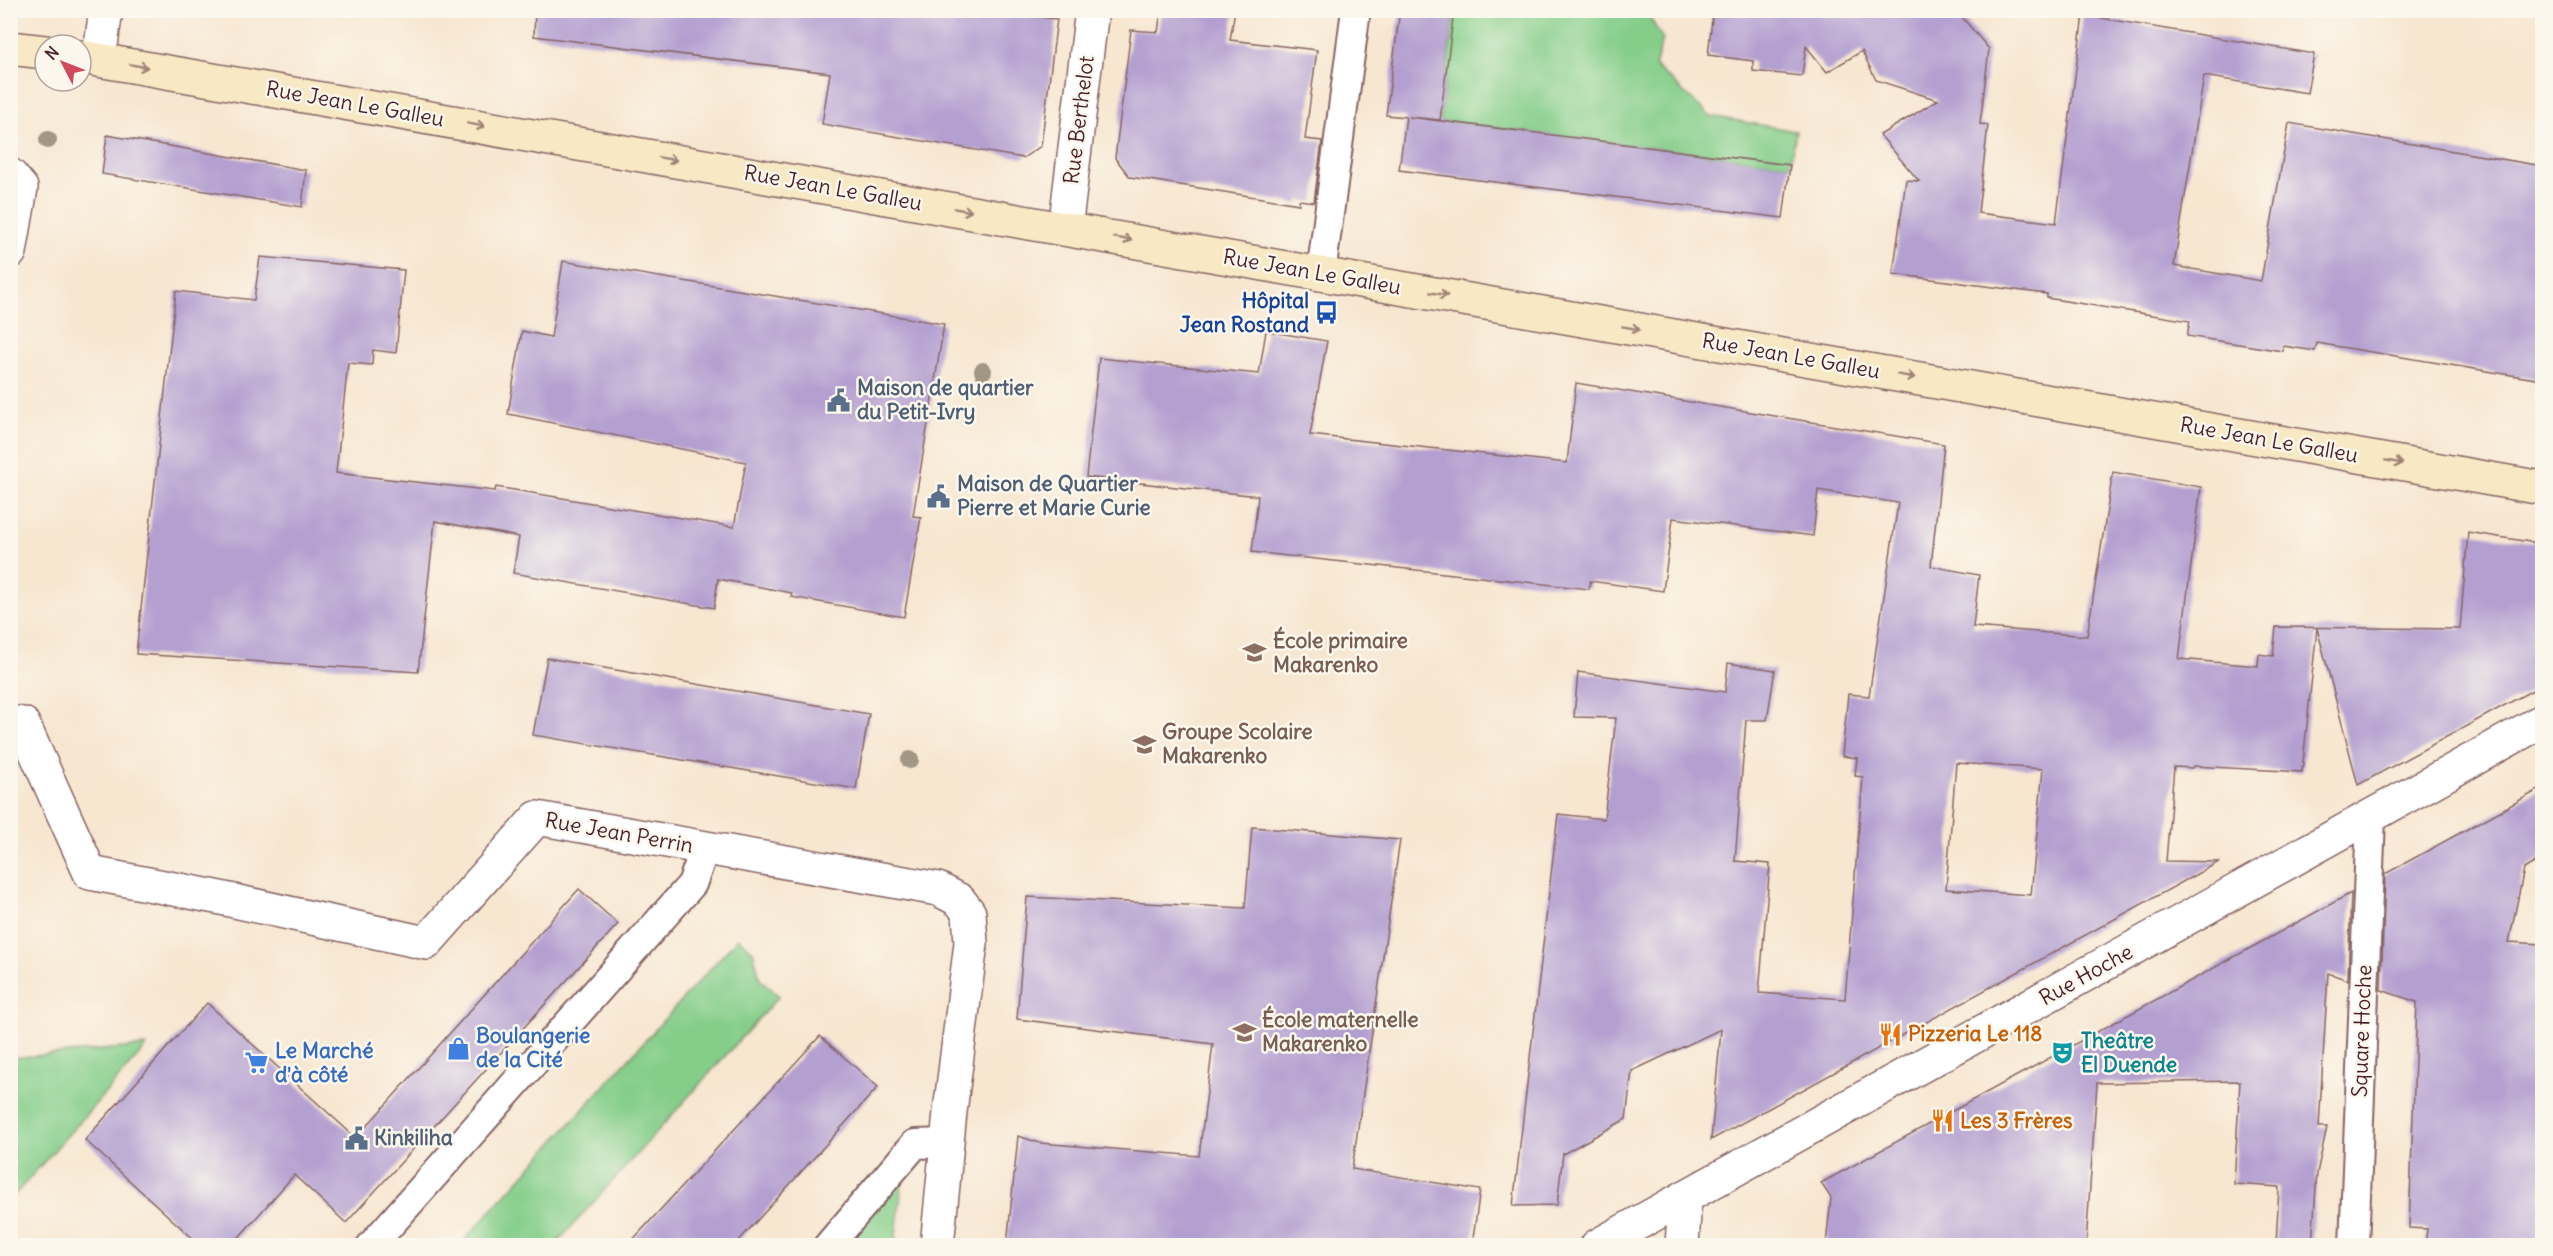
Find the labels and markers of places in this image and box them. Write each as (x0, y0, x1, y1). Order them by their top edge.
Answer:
place label: Hôpital Jean Rostand (1180, 287, 1310, 338)
bus stop icon: Hôpital Jean Rostand (1314, 300, 1340, 326)
place label: Maison de quartier du Petit-Ivry (857, 374, 1034, 425)
public building icon: Maison de quartier du Petit-Ivry (826, 387, 852, 413)
place label: Maison de Quartier Pierre et Marie Curie (957, 470, 1151, 521)
public building icon: Maison de Quartier Pierre et Marie Curie (926, 483, 952, 509)
place label: École primaire Makarenko (1273, 626, 1408, 678)
school or university icon: École primaire Makarenko (1242, 640, 1268, 666)
place label: Groupe Scolaire Makarenko (1162, 718, 1313, 769)
school or university icon: Groupe Scolaire Makarenko (1131, 731, 1157, 757)
place label: École maternelle Makarenko (1262, 1005, 1419, 1057)
school or university icon: École maternelle Makarenko (1231, 1019, 1257, 1045)
place label: Pizzeria Le 118 (1908, 1020, 2042, 1047)
restaurant icon: Pizzeria Le 118 (1877, 1021, 1903, 1047)
place label: Boulangerie de la Cité (476, 1022, 590, 1073)
place label: Theâtre El Duende (2081, 1027, 2177, 1078)
shop icon: Boulangerie de la Cité (445, 1035, 471, 1061)
place label: Le Marché d'à côté (275, 1037, 373, 1088)
theatre icon: Theâtre El Duende (2050, 1040, 2076, 1066)
supermarket icon: Le Marché d'à côté (244, 1050, 270, 1076)
place label: Les 3 Frères (1960, 1107, 2073, 1134)
restaurant icon: Les 3 Frères (1929, 1108, 1955, 1134)
place label: Kinkiliha (374, 1124, 453, 1151)
public building icon: Kinkiliha (343, 1125, 369, 1151)

